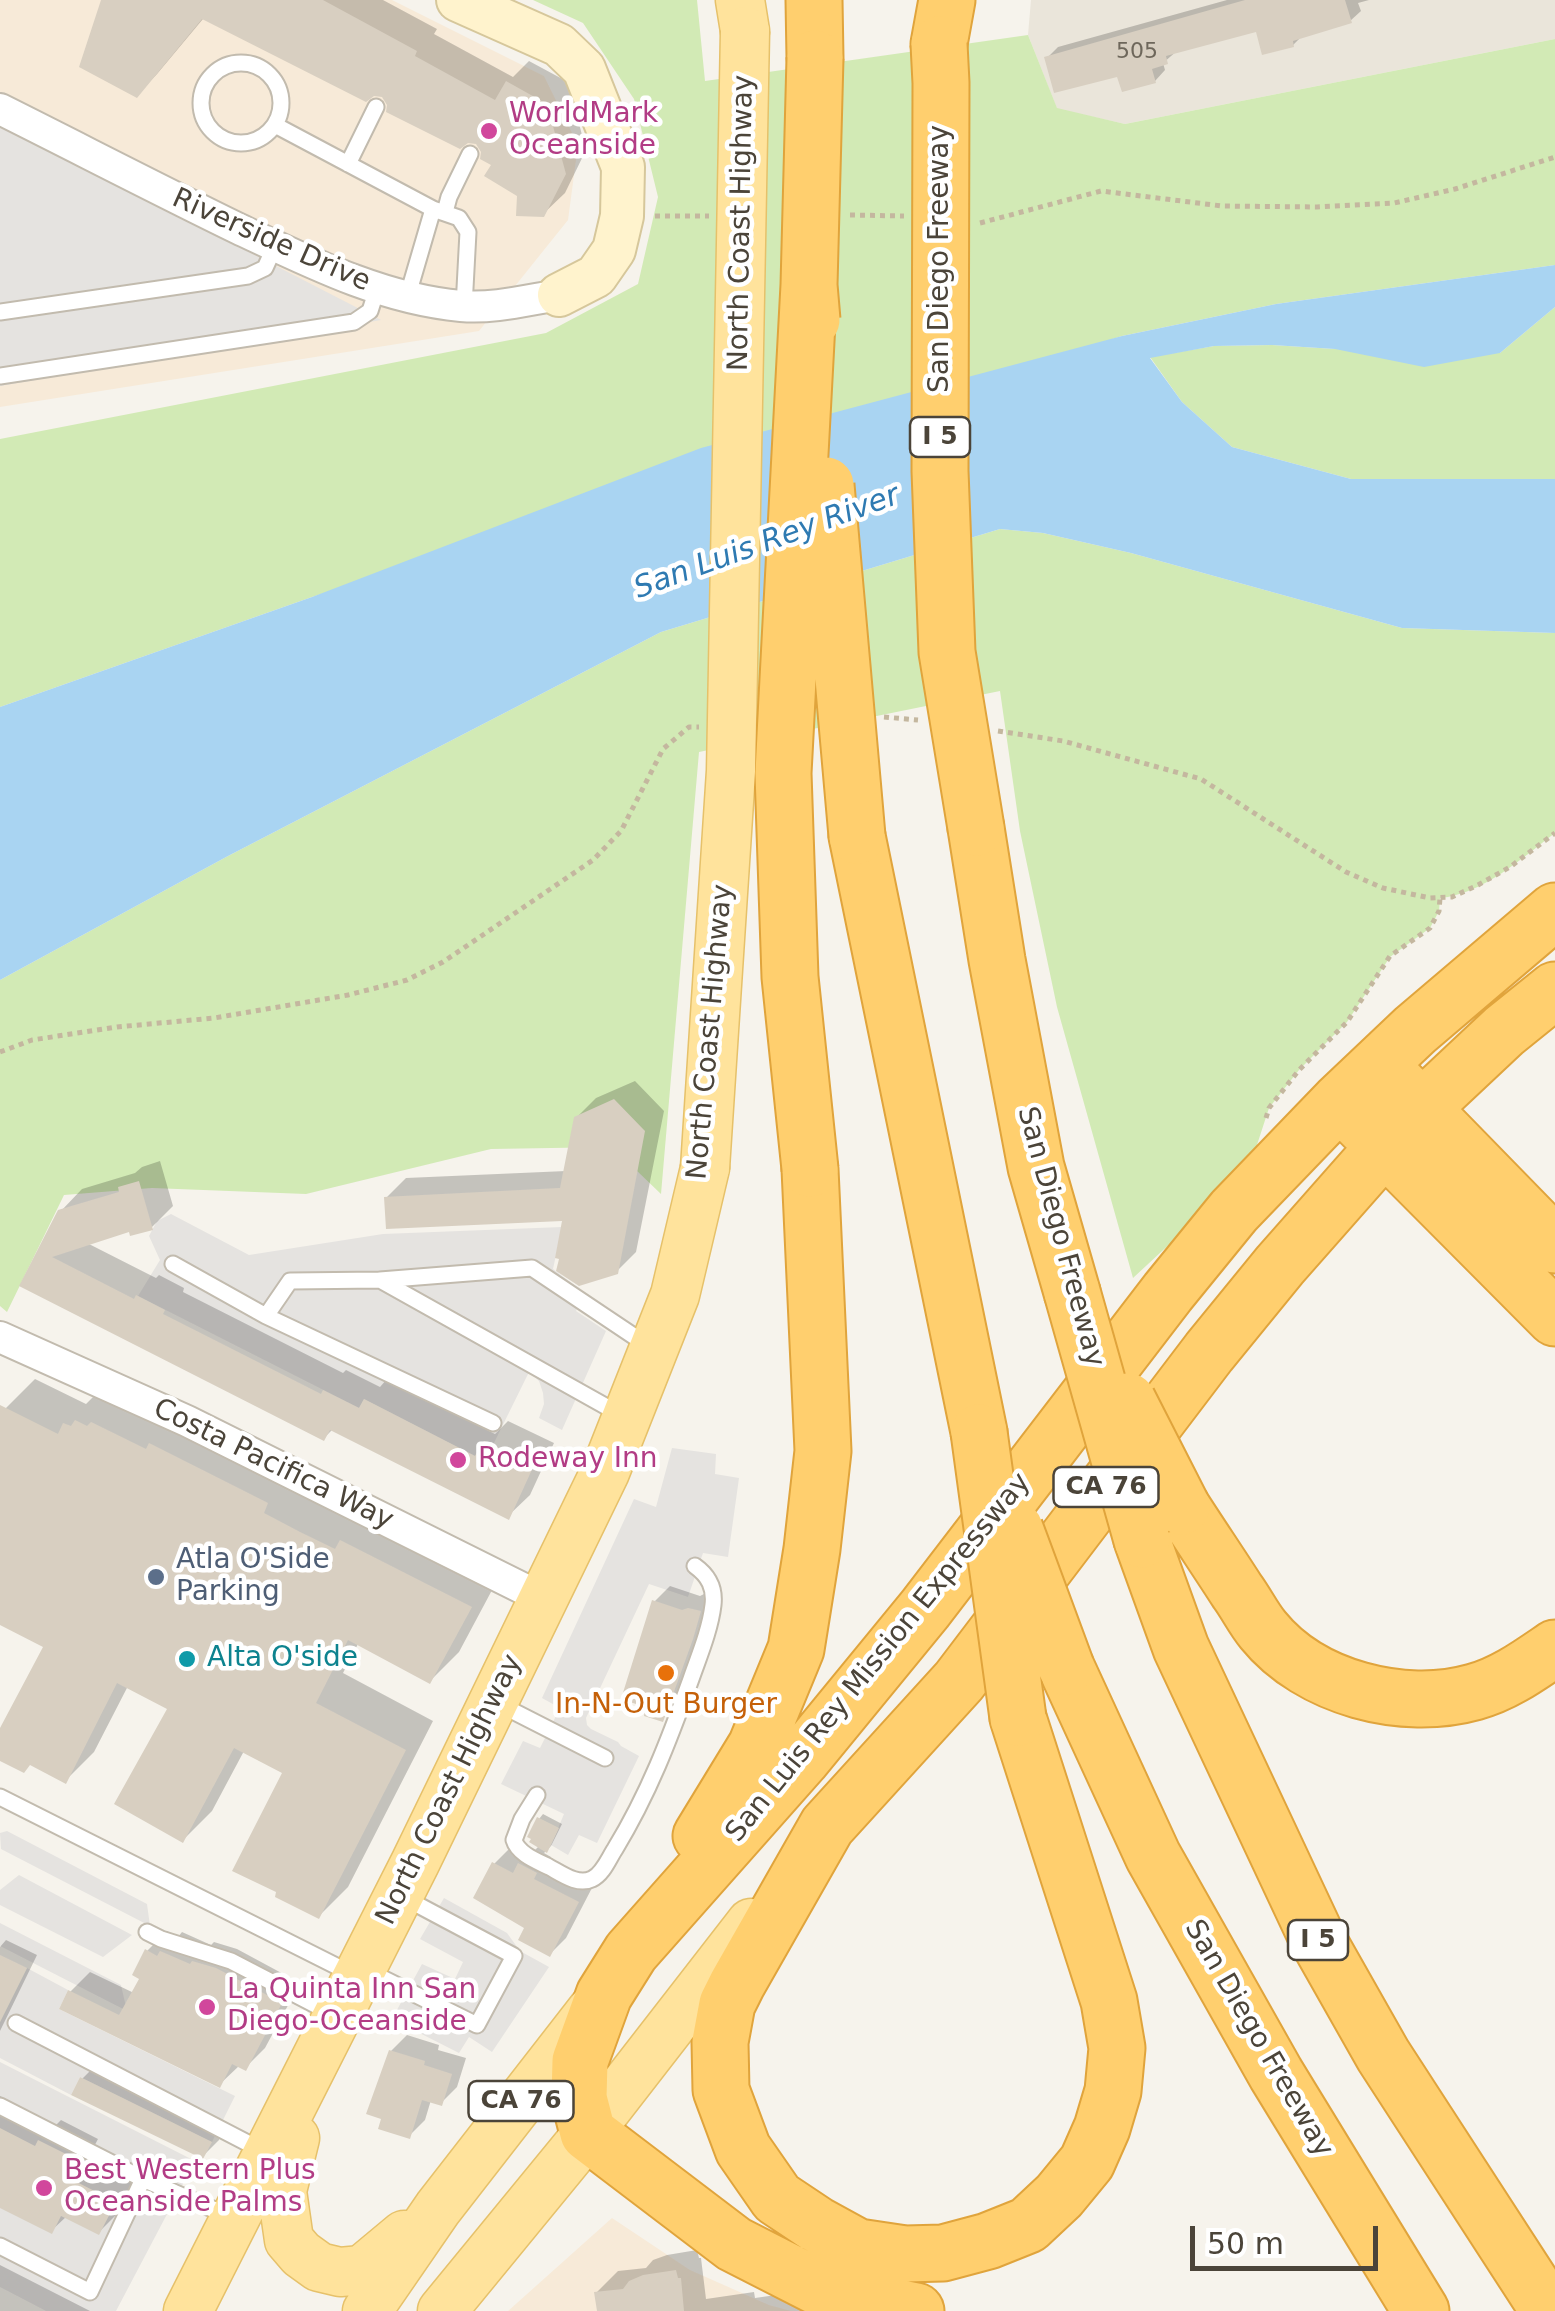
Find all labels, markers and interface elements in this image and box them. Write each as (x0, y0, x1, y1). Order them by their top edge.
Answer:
house number: 505 (1116, 39, 1158, 65)
street label: North Coast Highway (723, 74, 761, 372)
place label: WorldMark Oceanside (509, 98, 658, 164)
marker: WorldMark Oceanside (478, 120, 500, 142)
street label: San Diego Freeway (924, 125, 958, 393)
street label: Riverside Drive (167, 182, 375, 300)
road number: I 5 (910, 417, 970, 457)
water label: San Luis Rey River (630, 478, 904, 608)
street label: North Coast Highway (681, 883, 741, 1181)
street label: San Diego Freeway (1009, 1103, 1111, 1371)
street label: Costa Pacifica Way (147, 1392, 399, 1538)
place label: Rodeway Inn (478, 1443, 658, 1477)
marker: Rodeway Inn (447, 1449, 469, 1471)
street label: San Luis Rey Mission Expressway (720, 1467, 1038, 1849)
road number: CA 76 (1054, 1467, 1158, 1507)
place label: Atla O'Side Parking (176, 1544, 330, 1610)
marker: Atla O'Side Parking (145, 1566, 167, 1588)
place label: Alta O'side (207, 1642, 358, 1676)
marker: Alta O'side (176, 1648, 198, 1670)
street label: North Coast Highway (370, 1649, 530, 1931)
marker: In-N-Out Burger (655, 1662, 677, 1684)
place label: In-N-Out Burger (555, 1689, 777, 1723)
street label: San Diego Freeway (1176, 1915, 1340, 2163)
road number: I 5 (1288, 1920, 1348, 1960)
place label: La Quinta Inn San Diego-Oceanside (227, 1974, 476, 2040)
marker: La Quinta Inn San Diego-Oceanside (196, 1996, 218, 2018)
road number: CA 76 (468, 2081, 574, 2121)
place label: Best Western Plus Oceanside Palms (64, 2155, 316, 2221)
marker: Best Western Plus Oceanside Palms (33, 2177, 55, 2199)
scale bar (1195, 2206, 1382, 2268)
text: 50 m (1207, 2226, 1284, 2261)

